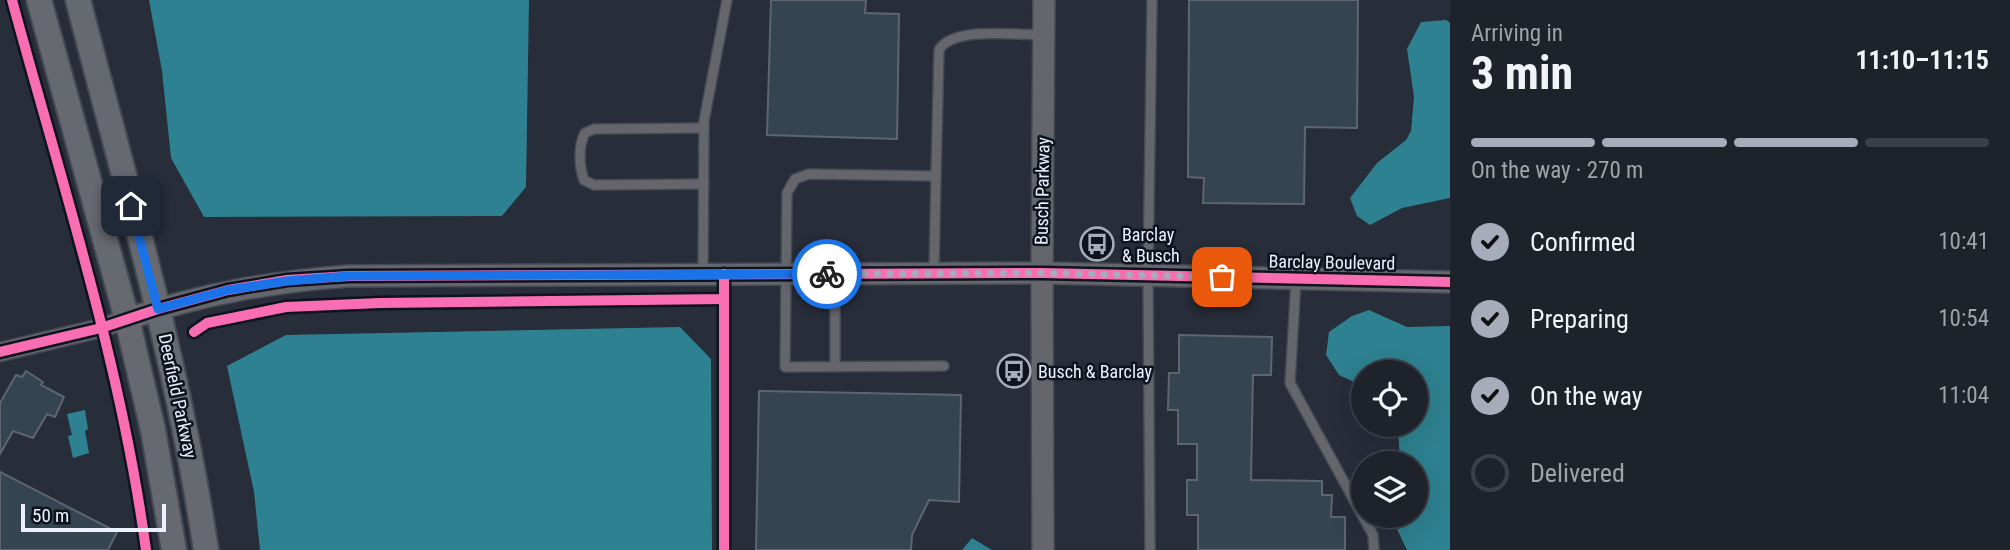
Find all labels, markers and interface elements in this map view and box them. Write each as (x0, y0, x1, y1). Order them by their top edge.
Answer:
text: Arriving in (1471, 20, 1563, 47)
text: 11:10–11:15 (1855, 45, 1989, 75)
text: 3 min (1471, 46, 1573, 100)
street label: Busch Parkway (1031, 137, 1053, 245)
text: On the way · 270 m (1471, 157, 1643, 184)
pin (101, 176, 161, 236)
icon: home (112, 187, 150, 225)
icon: check (1471, 223, 1509, 261)
place label: Barclay & Busch (1122, 224, 1180, 266)
bus stop icon: Barclay & Busch (1078, 225, 1116, 263)
text: Confirmed (1530, 227, 1636, 257)
text: 10:41 (1938, 228, 1989, 255)
courier (792, 239, 862, 309)
pin (1192, 247, 1252, 307)
street label: Barclay Boulevard (1268, 250, 1396, 274)
icon: bike (808, 255, 846, 293)
icon: bag (1203, 258, 1241, 296)
icon: check (1471, 300, 1509, 338)
text: Preparing (1530, 304, 1629, 334)
text: 10:54 (1938, 305, 1989, 332)
street label: Deerfield Parkway (155, 332, 202, 461)
bus stop icon: Busch & Barclay (995, 352, 1033, 390)
map controls (1351, 360, 1428, 528)
button: locate (1351, 360, 1428, 437)
place label: Busch & Barclay (1038, 361, 1152, 382)
icon: check (1471, 377, 1509, 415)
text: On the way (1530, 381, 1643, 411)
text: 11:04 (1938, 382, 1989, 409)
button: layers (1351, 451, 1428, 528)
text: Delivered (1530, 458, 1625, 488)
scale bar (21, 501, 166, 533)
text: 50 m (32, 504, 69, 527)

